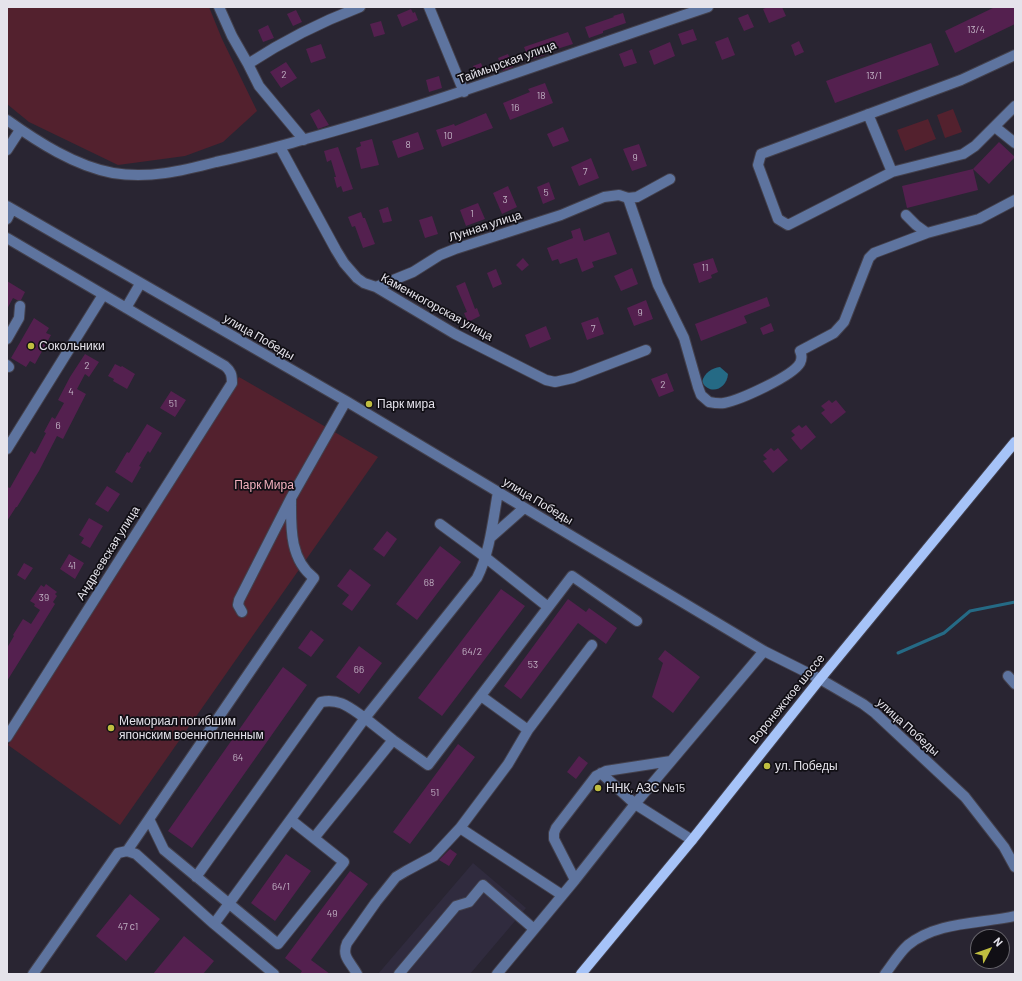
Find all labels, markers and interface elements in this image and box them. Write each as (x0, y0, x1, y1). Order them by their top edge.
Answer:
house number: 13/4 (967, 24, 985, 36)
street label: Таймырская улица (456, 37, 558, 87)
house number: 2 (281, 69, 287, 81)
house number: 13/1 (866, 70, 882, 82)
house number: 18 (537, 90, 545, 102)
house number: 16 (511, 102, 519, 114)
house number: 10 (443, 130, 453, 142)
house number: 8 (405, 139, 411, 151)
house number: 9 (632, 152, 638, 164)
house number: 7 (583, 166, 587, 178)
house number: 5 (543, 187, 549, 199)
house number: 3 (502, 194, 508, 206)
street label: Лунная улица (447, 207, 523, 245)
house number: 1 (470, 208, 474, 220)
house number: 11 (701, 262, 709, 274)
street label: Каменногорская улица (378, 270, 496, 344)
house number: 9 (637, 307, 643, 319)
street label: улица Победы (221, 311, 297, 363)
house number: 7 (591, 323, 595, 335)
place label: Сокольники (39, 339, 105, 353)
marker: Сокольники (26, 341, 36, 351)
house number: 2 (84, 360, 90, 372)
house number: 2 (660, 379, 666, 391)
house number: 4 (68, 386, 74, 398)
place label: Парк мира (377, 397, 435, 411)
house number: 51 (169, 398, 177, 410)
marker: Парк мира (364, 399, 374, 409)
house number: 6 (55, 420, 61, 432)
street label: улица Победы (500, 474, 576, 528)
park label: Парк Мира (234, 478, 294, 492)
street label: Андреевская улица (73, 503, 143, 603)
house number: 41 (68, 560, 76, 572)
house number: 68 (424, 577, 434, 589)
house number: 39 (39, 592, 49, 604)
house number: 64/2 (462, 646, 482, 658)
street label: Воронежское шоссе (746, 651, 828, 747)
house number: 53 (528, 659, 538, 671)
house number: 66 (354, 664, 364, 676)
street label: улица Победы (874, 695, 942, 759)
place label: Мемориал погибшим японским военнопленным (119, 714, 264, 742)
marker: Мемориал погибшим японским военнопленным (106, 723, 116, 733)
house number: 64 (233, 752, 243, 764)
place label: ул. Победы (775, 759, 838, 773)
marker: ул. Победы (762, 761, 772, 771)
place label: ННК, АЗС №15 (606, 781, 685, 795)
marker: ННК, АЗС №15 (593, 783, 603, 793)
house number: 51 (431, 787, 439, 799)
house number: 64/1 (272, 881, 290, 893)
house number: 49 (327, 908, 337, 920)
house number: 47 с1 (118, 921, 138, 933)
north arrow (970, 929, 1010, 969)
text: N (991, 934, 1006, 948)

